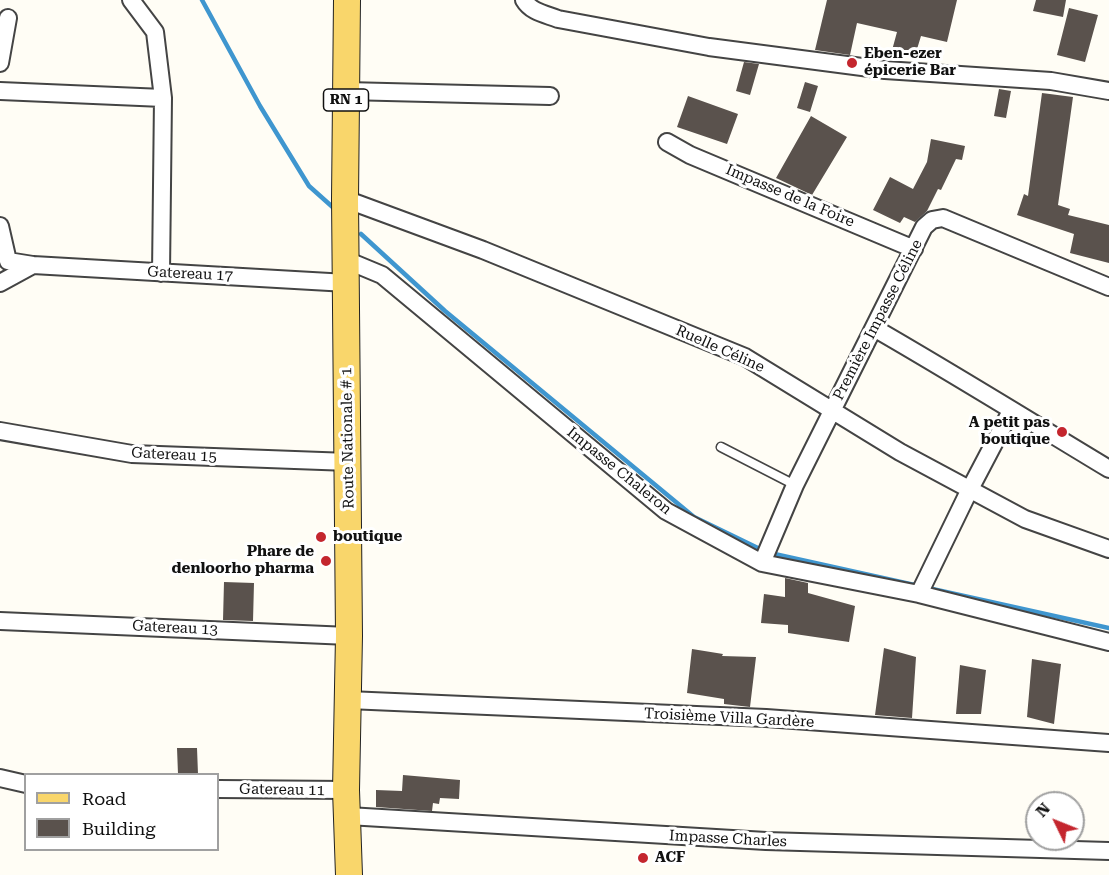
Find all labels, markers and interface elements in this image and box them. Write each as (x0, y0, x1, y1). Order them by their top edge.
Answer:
place label: Eben-ezer épicerie Bar (864, 45, 956, 80)
marker: Eben-ezer épicerie Bar (845, 56, 859, 70)
road number: RN 1 (324, 89, 368, 111)
street label: Impasse de la Foire (723, 161, 857, 231)
street label: Première Impasse Céline (830, 237, 926, 403)
street label: Gatereau 17 (147, 263, 233, 285)
street label: Ruelle Céline (673, 321, 767, 377)
street label: Route Nationale # 1 (338, 367, 358, 509)
place label: A petit pas boutique (969, 414, 1050, 449)
street label: Impasse Chaleron (563, 423, 675, 519)
marker: A petit pas boutique (1055, 425, 1069, 439)
street label: Gatereau 15 (131, 444, 217, 466)
place label: boutique (333, 528, 402, 546)
marker: boutique (314, 530, 328, 544)
place label: Phare de denloorho pharma (172, 543, 314, 578)
marker: Phare de denloorho pharma (319, 554, 333, 568)
street label: Gatereau 13 (132, 617, 218, 639)
street label: Troisième Villa Gardère (643, 705, 815, 731)
legend (24, 773, 219, 851)
street label: Gatereau 11 (239, 780, 325, 800)
text: Road (82, 788, 126, 809)
north arrow (1025, 791, 1085, 851)
text: N (1032, 799, 1054, 821)
text: Building (82, 818, 156, 839)
street label: Impasse Charles (669, 827, 787, 851)
place label: ACF (655, 849, 685, 867)
marker: ACF (636, 851, 650, 865)

